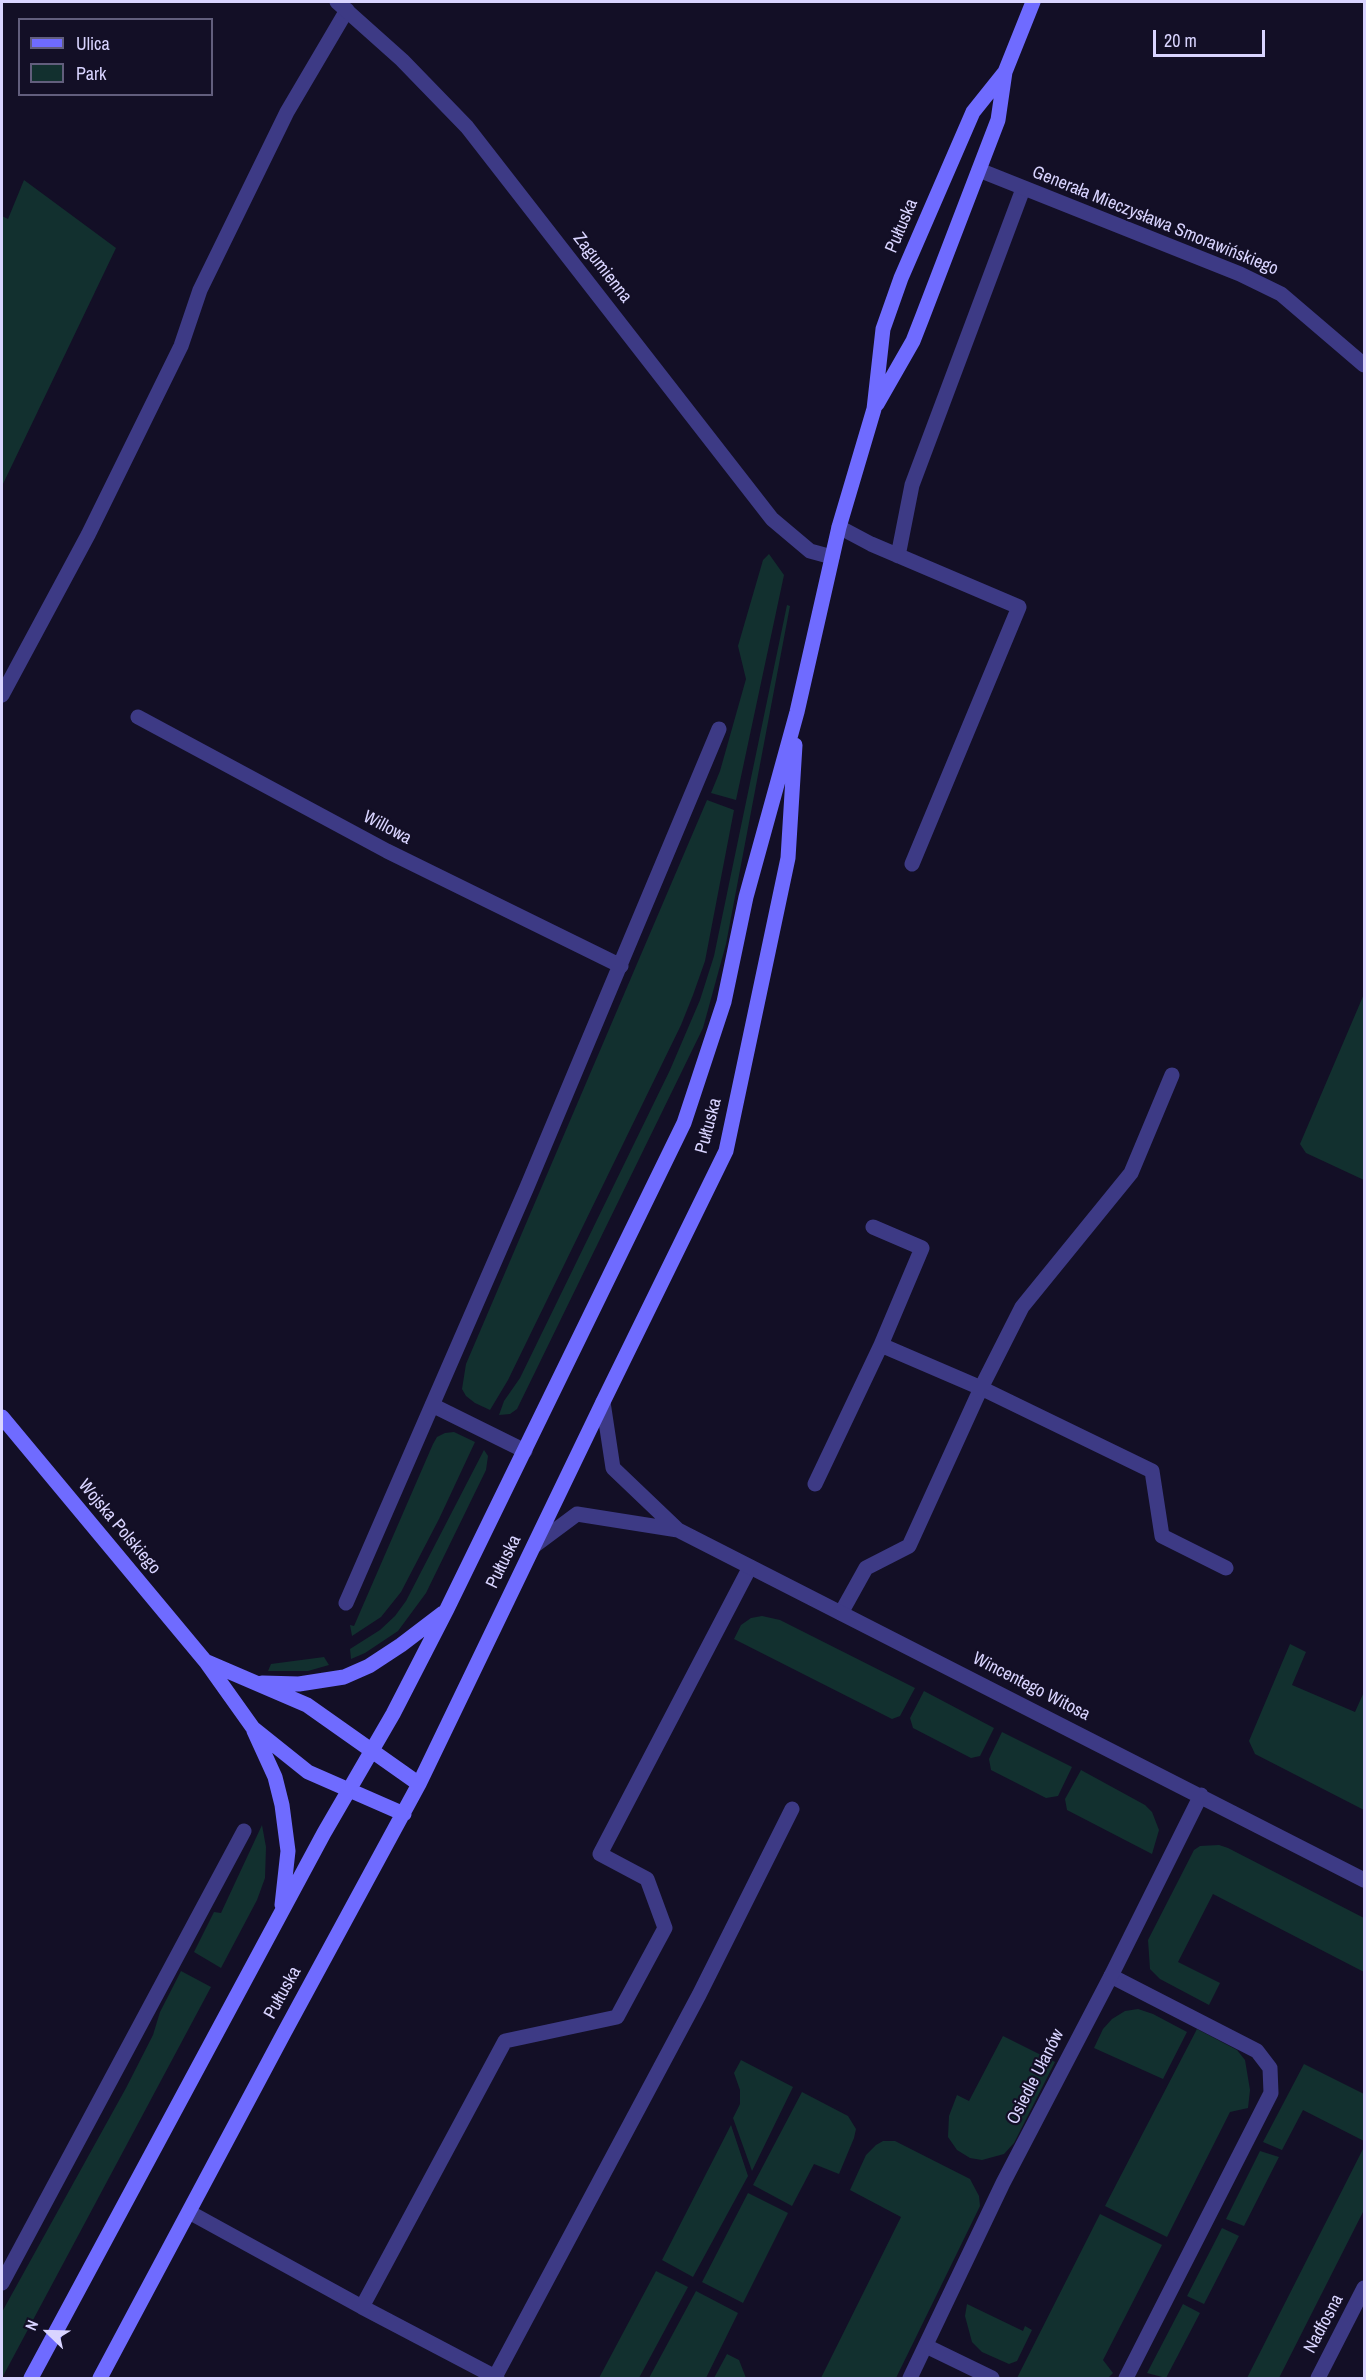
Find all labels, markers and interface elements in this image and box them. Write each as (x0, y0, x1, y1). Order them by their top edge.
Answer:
legend (18, 18, 213, 96)
scale bar (1156, 18, 1268, 56)
text: 20 m (1164, 28, 1197, 53)
text: Ulica (76, 31, 110, 56)
text: Park (76, 61, 106, 86)
street label: Generała Mieczysława Smorawińskiego (1029, 162, 1281, 280)
street label: Pułtuska (881, 196, 923, 256)
street label: Zagumienna (568, 229, 636, 307)
street label: Willowa (359, 806, 415, 850)
street label: Pułtuska (691, 1096, 727, 1156)
street label: Wojska Polskiego (73, 1475, 165, 1579)
street label: Pułtuska (482, 1532, 526, 1592)
street label: Wincentego Witosa (969, 1648, 1093, 1726)
street label: Pułtuska (260, 1963, 306, 2023)
street label: Osiedle Ułanów (1003, 2026, 1069, 2128)
street label: Nadfosna (1300, 2291, 1348, 2357)
north arrow (18, 2302, 78, 2362)
text: N (19, 2316, 43, 2334)

